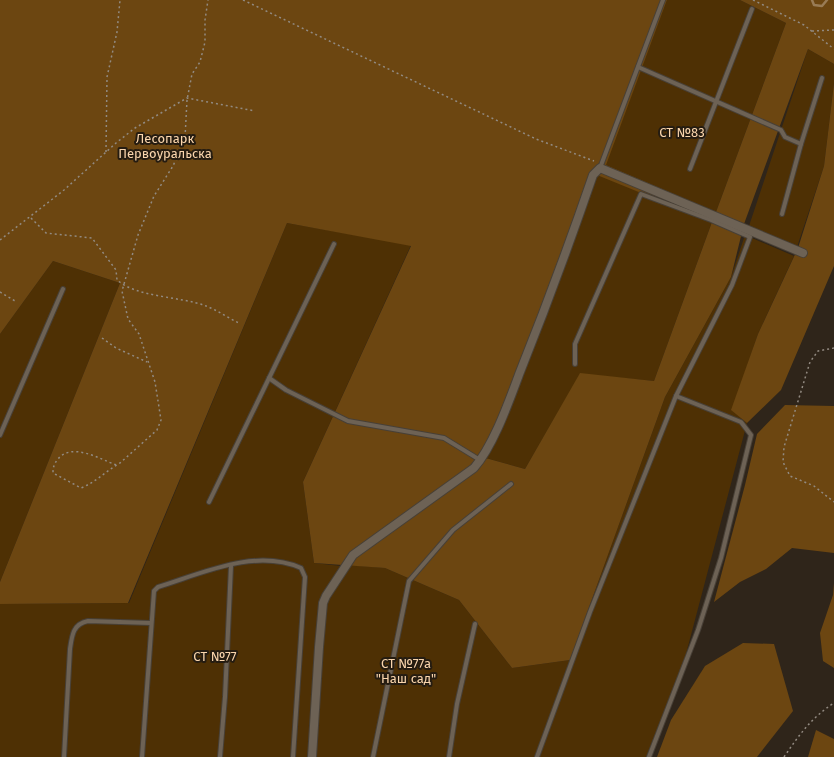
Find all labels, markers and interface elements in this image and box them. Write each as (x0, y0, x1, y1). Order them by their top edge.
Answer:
park label: СТ №83 (659, 125, 705, 140)
park label: Лесопарк Первоуральска (118, 131, 212, 161)
park label: СТ №77 (193, 649, 237, 664)
park label: СТ №77а "Наш сад" (376, 656, 436, 686)

